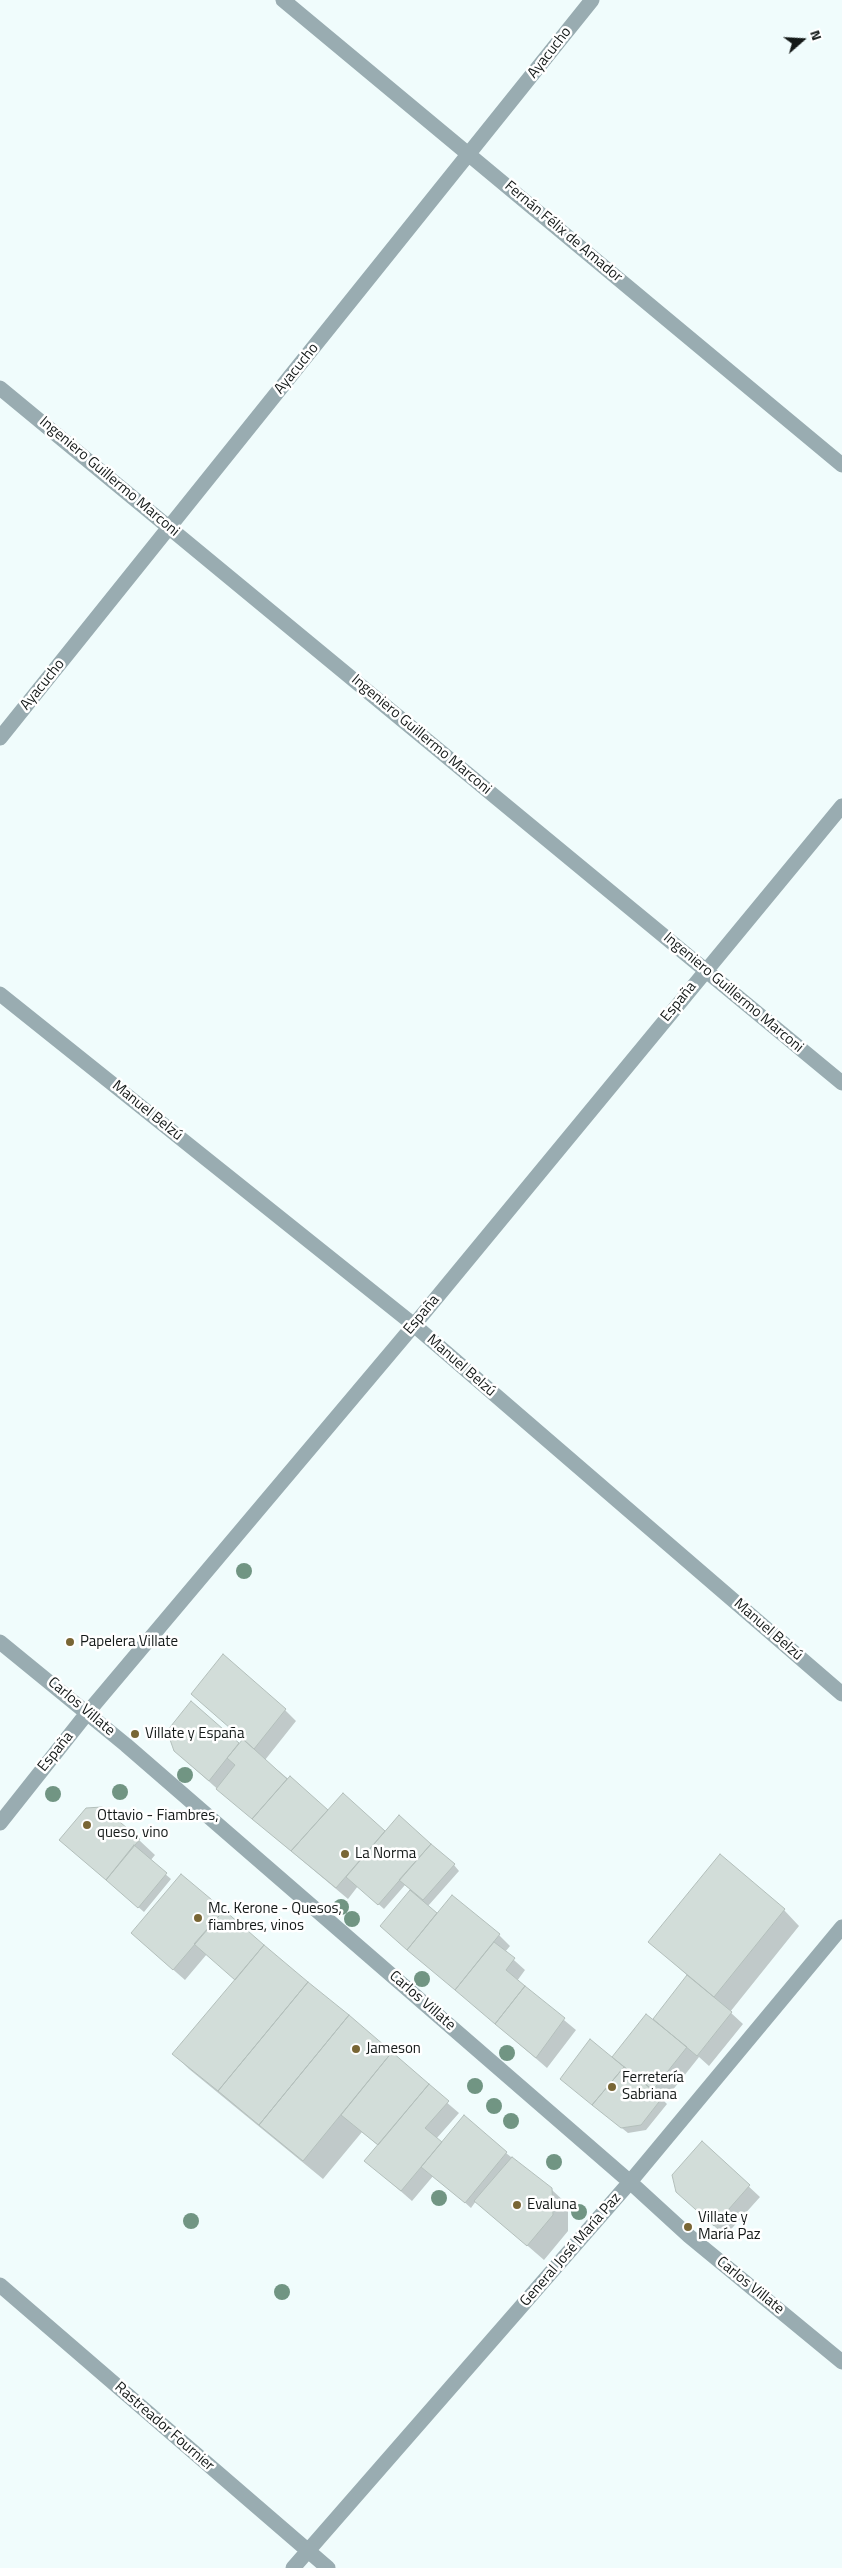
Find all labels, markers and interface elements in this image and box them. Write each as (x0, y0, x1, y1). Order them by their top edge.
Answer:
north arrow (777, 15, 827, 65)
street label: Ayacucho (524, 24, 576, 82)
text: N (805, 27, 828, 43)
street label: Fernán Félix de Amador (500, 177, 626, 287)
street label: Ayacucho (271, 340, 323, 398)
street label: Ingeniero Guillermo Marconi (35, 413, 183, 541)
street label: Ayacucho (17, 656, 69, 714)
street label: Ingeniero Guillermo Marconi (347, 671, 495, 799)
street label: Ingeniero Guillermo Marconi (659, 929, 807, 1057)
street label: España (657, 978, 701, 1026)
street label: Manuel Belzú (108, 1077, 186, 1145)
street label: España (400, 1291, 444, 1339)
street label: Manuel Belzú (423, 1331, 499, 1401)
street label: Manuel Belzú (730, 1595, 806, 1665)
place label: Papelera Villate (80, 1633, 178, 1651)
marker: Papelera Villate (64, 1636, 76, 1648)
street label: Carlos Villate (44, 1674, 118, 1740)
place label: Villate y España (145, 1725, 244, 1743)
street label: España (34, 1728, 78, 1776)
marker: Villate y España (129, 1728, 141, 1740)
place label: Ottavio - Fiambres, queso, vino (97, 1807, 219, 1842)
marker: Ottavio - Fiambres, queso, vino (81, 1819, 93, 1831)
place label: La Norma (355, 1845, 416, 1863)
marker: La Norma (339, 1848, 351, 1860)
place label: Mc. Kerone - Quesos, fiambres, vinos (208, 1900, 342, 1935)
marker: Mc. Kerone - Quesos, fiambres, vinos (192, 1912, 204, 1924)
street label: Carlos Villate (385, 1967, 459, 2035)
place label: Jameson (366, 2040, 421, 2058)
marker: Jameson (350, 2043, 362, 2055)
place label: Ferretería Sabriana (622, 2069, 684, 2104)
marker: Ferretería Sabriana (606, 2081, 618, 2093)
street label: General José María Paz (517, 2190, 625, 2310)
place label: Evaluna (527, 2196, 577, 2214)
marker: Evaluna (511, 2199, 523, 2211)
place label: Villate y María Paz (698, 2209, 761, 2244)
marker: Villate y María Paz (682, 2221, 694, 2233)
street label: Carlos Villate (713, 2253, 787, 2319)
street label: Rastreador Fournier (110, 2379, 218, 2475)

